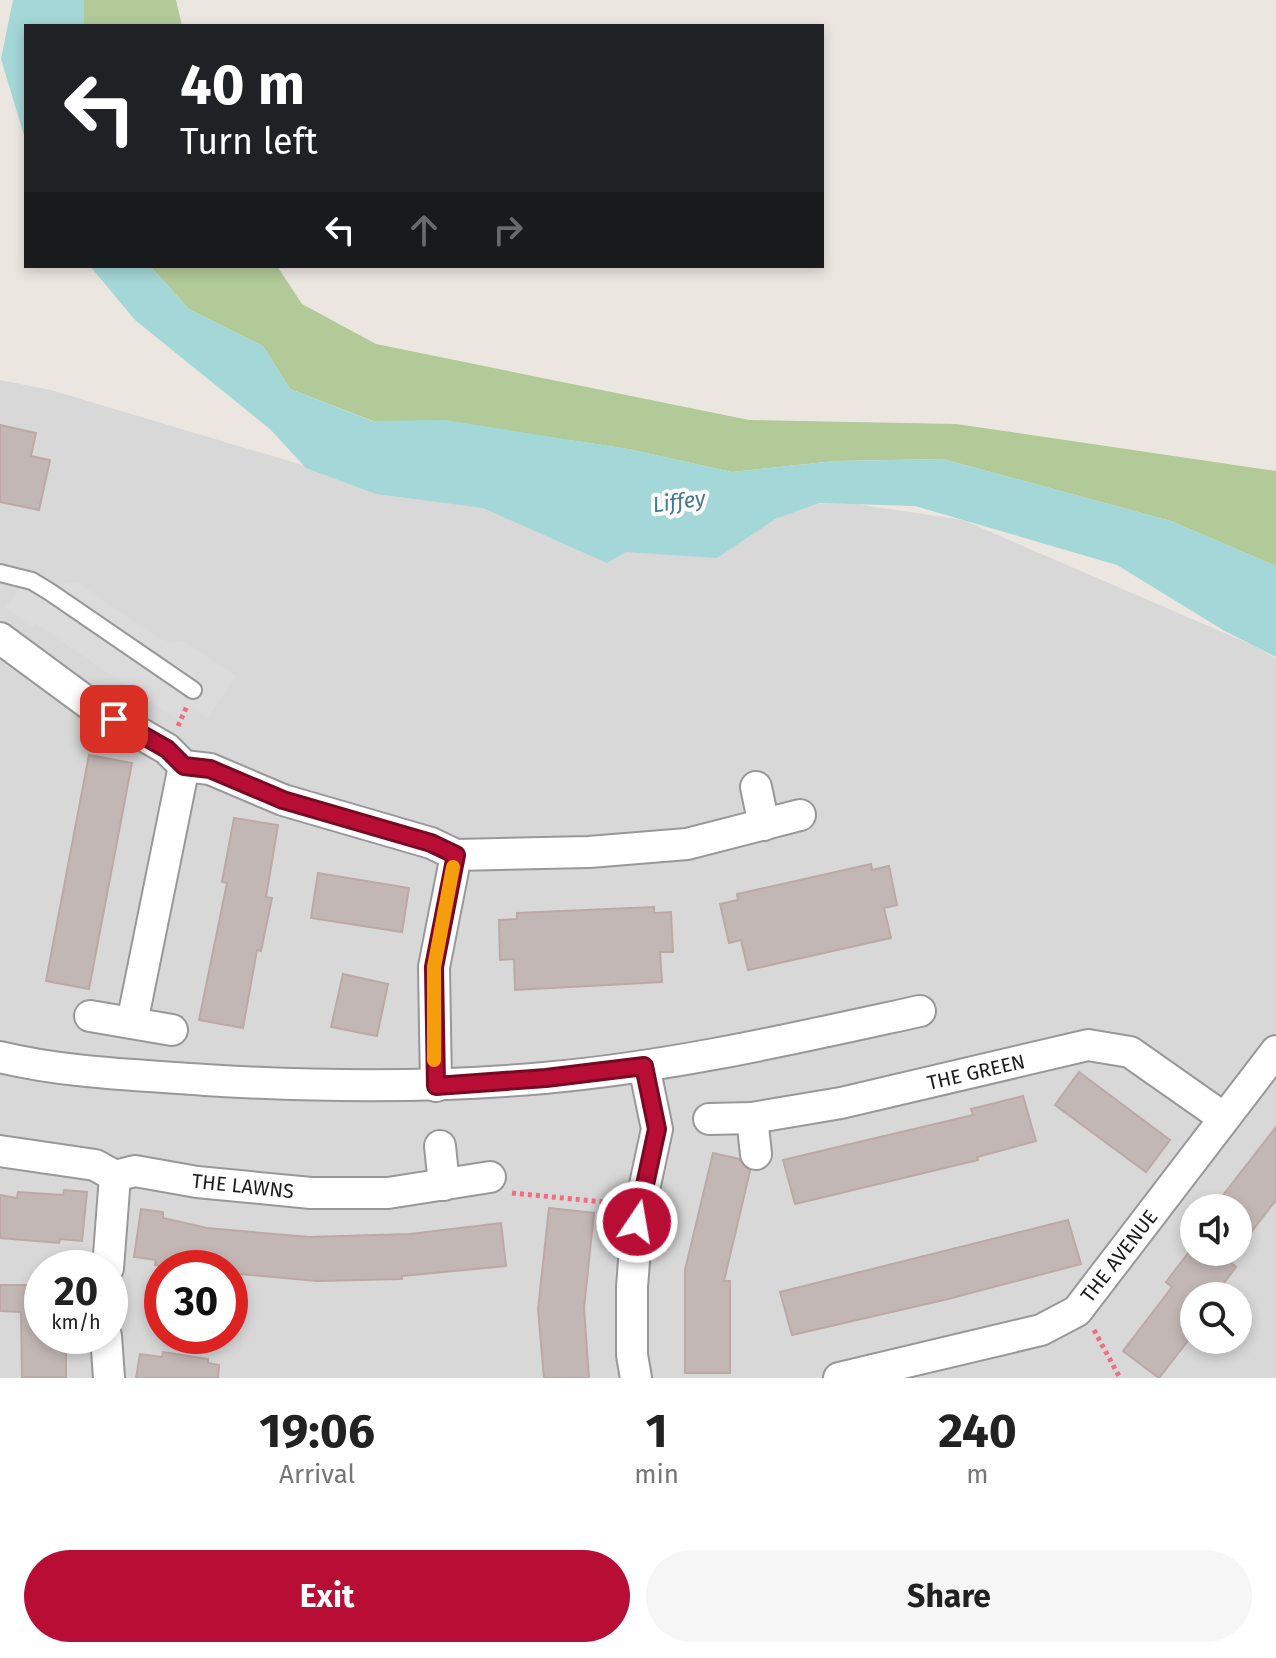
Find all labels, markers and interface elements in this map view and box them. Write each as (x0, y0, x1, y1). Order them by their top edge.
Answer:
text: 40 m (180, 52, 305, 119)
icon: left (48, 56, 152, 160)
text: Turn left (180, 120, 318, 164)
icon: left (318, 208, 362, 252)
icon: ahead (402, 208, 446, 252)
icon: right (486, 208, 530, 252)
water label: Liffey (651, 484, 709, 519)
pin (80, 685, 148, 753)
icon: arrive (92, 697, 136, 741)
street label: THE GREEN (925, 1049, 1027, 1095)
street label: THE LAWNS (191, 1169, 295, 1203)
position arrow (595, 1180, 679, 1264)
map controls (1180, 1194, 1252, 1354)
button: sound (1180, 1194, 1252, 1266)
street label: THE AVENUE (1076, 1205, 1162, 1307)
speed limit sign: 30 (144, 1250, 248, 1354)
text: 20 (54, 1268, 98, 1316)
button: search (1180, 1282, 1252, 1354)
text: km/h (51, 1310, 101, 1334)
text: 19:06 (259, 1402, 375, 1460)
text: 1 (645, 1402, 668, 1460)
text: 240 (938, 1402, 1017, 1460)
text: Arrival (279, 1459, 355, 1490)
text: min (634, 1459, 679, 1490)
text: m (966, 1459, 989, 1490)
button: Exit (24, 1550, 630, 1642)
button: Share (646, 1550, 1252, 1642)

